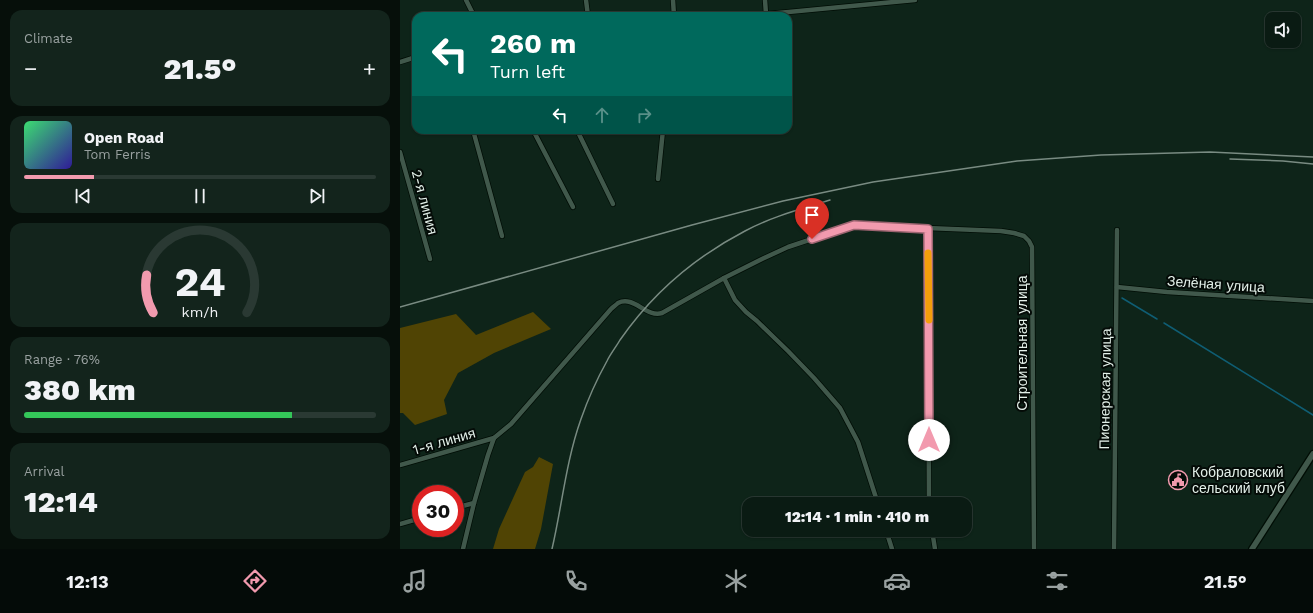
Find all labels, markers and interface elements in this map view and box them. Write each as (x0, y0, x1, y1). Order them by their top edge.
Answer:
map controls (1265, 12, 1301, 48)
button: sound (1265, 12, 1301, 48)
text: 260 m (490, 27, 576, 60)
icon: left (424, 28, 476, 80)
text: Climate (24, 31, 73, 46)
text: 21.5° (163, 51, 237, 86)
text: − (24, 56, 37, 81)
text: + (363, 56, 376, 81)
text: Turn left (490, 61, 565, 82)
icon: left (549, 104, 571, 126)
icon: ahead (591, 104, 613, 126)
icon: right (633, 104, 655, 126)
text: Open Road (84, 129, 164, 147)
text: Tom Ferris (84, 147, 151, 162)
street label: 2-я линия (409, 168, 441, 236)
icon: previous (72, 185, 94, 207)
icon: pause (189, 185, 211, 207)
icon: next (306, 185, 328, 207)
pin (795, 198, 829, 239)
icon: arrive (801, 204, 823, 226)
text: 24 (174, 256, 226, 305)
street label: Зелёная улица (1167, 273, 1266, 295)
street label: Строительная улица (1014, 275, 1030, 411)
text: km/h (182, 303, 218, 319)
street label: Пионерская улица (1096, 328, 1114, 450)
text: Range · 76% (24, 352, 100, 367)
text: 380 km (24, 372, 136, 407)
position arrow (908, 419, 950, 461)
street label: 1-я линия (411, 424, 477, 458)
text: Arrival (24, 464, 65, 479)
place label: Кобраловский сельский клуб (1192, 464, 1285, 496)
public building icon: Кобраловский сельский клуб (1167, 469, 1189, 491)
text: 12:14 (24, 484, 98, 519)
speed limit sign: 30 (412, 485, 464, 537)
text: 12:14 · 1 min · 410 m (785, 508, 929, 526)
icon: directions (241, 567, 269, 595)
icon: music (401, 567, 429, 595)
icon: phone (562, 567, 590, 595)
icon: climate (722, 567, 750, 595)
icon: car (883, 567, 911, 595)
icon: filters (1043, 567, 1071, 595)
text: 12:13 (66, 571, 109, 592)
text: 21.5° (1204, 571, 1247, 592)

